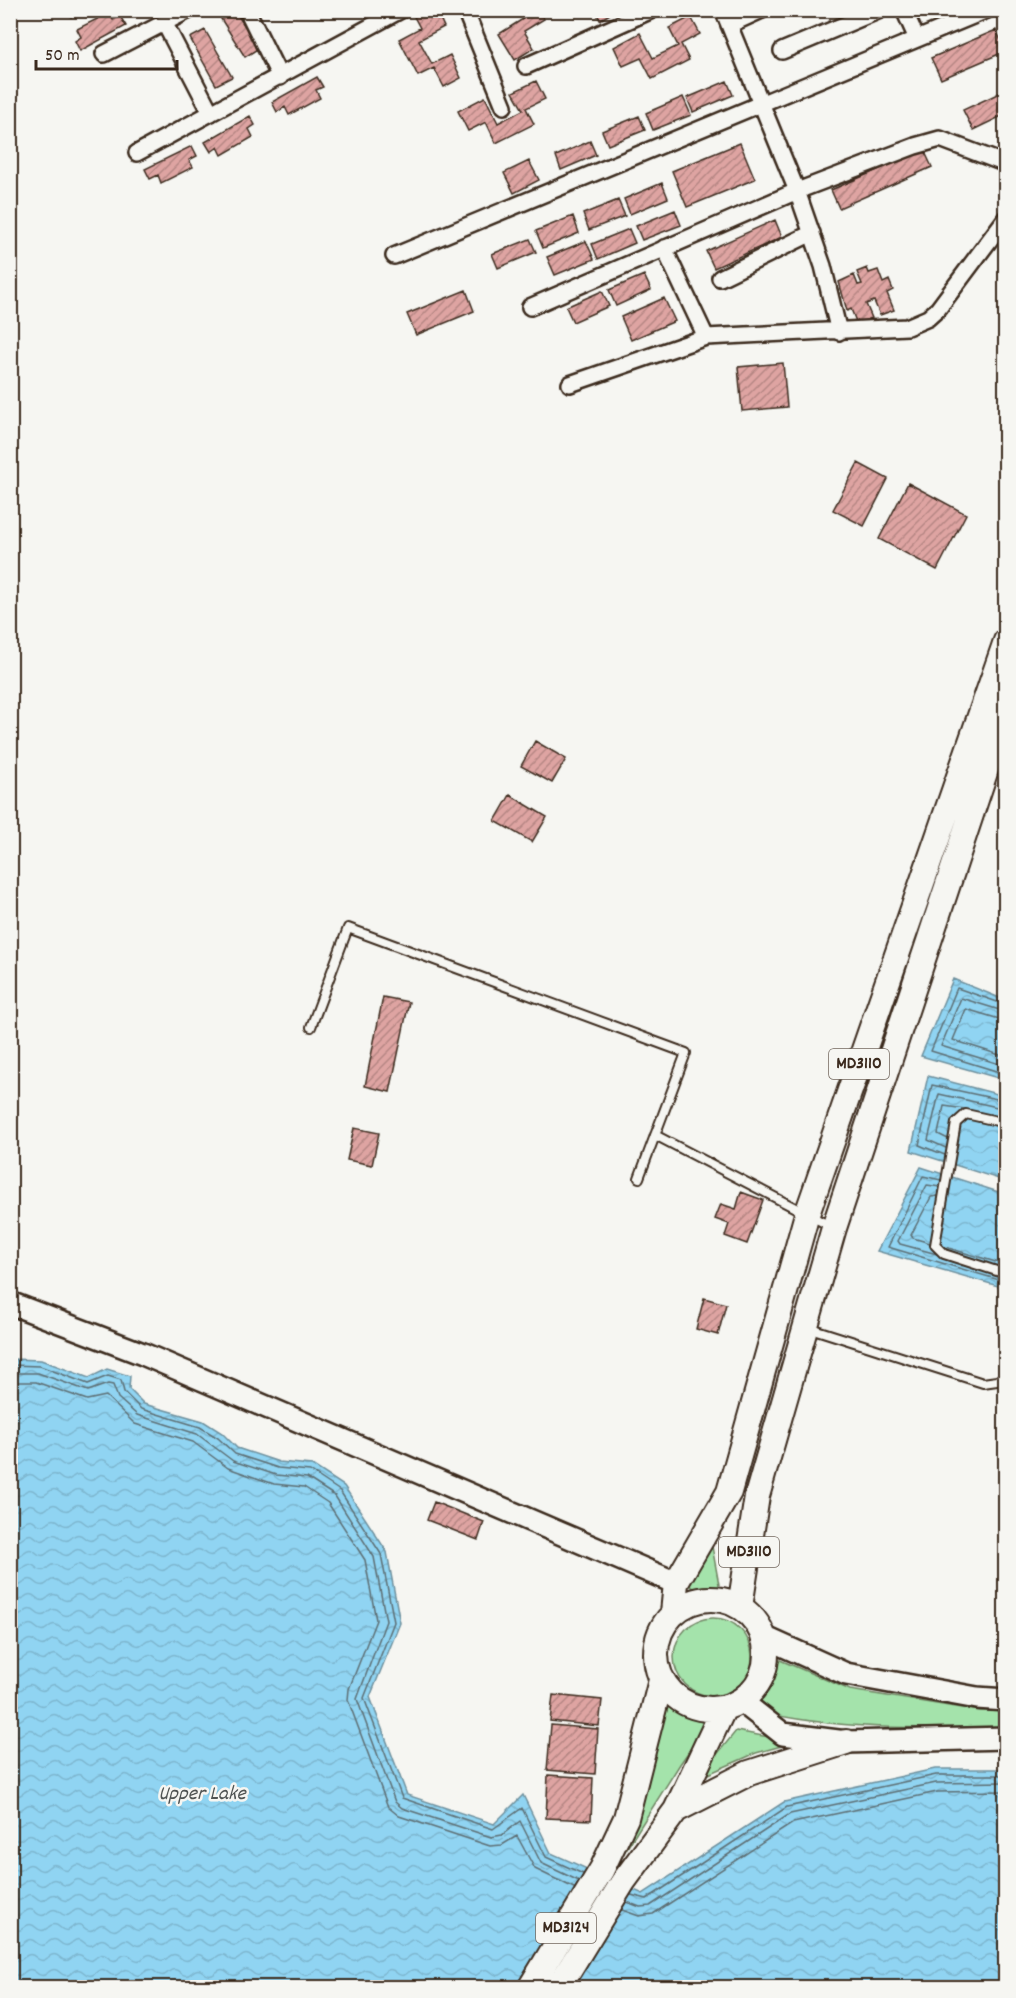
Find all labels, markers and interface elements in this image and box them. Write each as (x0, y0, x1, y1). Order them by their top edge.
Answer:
scale bar (36, 33, 177, 71)
text: 50 m (45, 44, 80, 69)
road number: MD3110 (829, 1049, 889, 1079)
road number: MD3110 (719, 1537, 779, 1567)
water label: Upper Lake (158, 1780, 248, 1810)
road number: MD3124 (536, 1913, 596, 1943)

